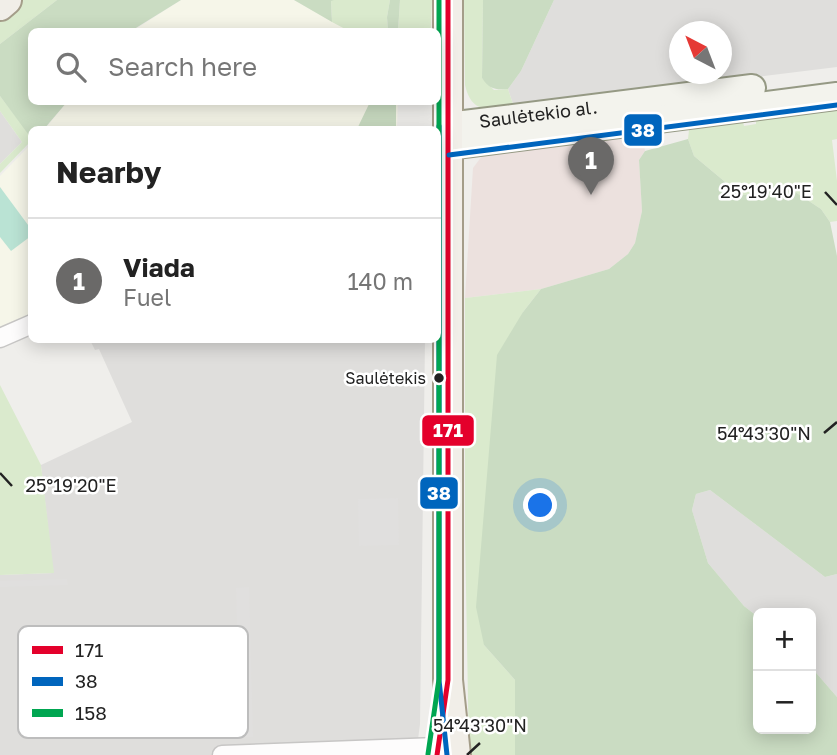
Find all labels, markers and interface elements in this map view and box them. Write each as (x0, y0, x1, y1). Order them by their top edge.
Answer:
north arrow (669, 21, 732, 84)
search box (28, 28, 441, 105)
icon: search (52, 48, 90, 86)
text: Search here (108, 51, 257, 82)
street label: Saulėtekio al. (478, 95, 599, 132)
line badge: 38 (623, 113, 663, 147)
text: 38 (631, 118, 655, 141)
pin: 1 (568, 137, 614, 195)
text: Nearby (56, 154, 161, 190)
text: 25°19'40"E (720, 180, 812, 202)
text: Viada (123, 252, 195, 283)
text: 1 (73, 267, 85, 295)
text: 140 m (347, 267, 413, 295)
text: Fuel (123, 283, 171, 311)
place label: Saulėtekis (345, 368, 426, 388)
marker: Saulėtekis (432, 371, 446, 385)
line badge: 171 (421, 414, 475, 447)
text: 171 (433, 418, 463, 441)
text: 54°43'30"N (717, 422, 811, 444)
text: 25°19'20"E (25, 474, 117, 496)
line badge: 38 (419, 476, 459, 510)
text: 38 (427, 481, 451, 504)
your location (523, 488, 557, 522)
map controls (753, 608, 816, 734)
button: + (753, 608, 816, 671)
legend (18, 626, 248, 738)
text: 171 (75, 638, 104, 661)
text: 38 (75, 669, 98, 692)
button: − (753, 671, 816, 734)
text: 158 (75, 701, 107, 724)
text: 54°43'30"N (433, 714, 527, 736)

